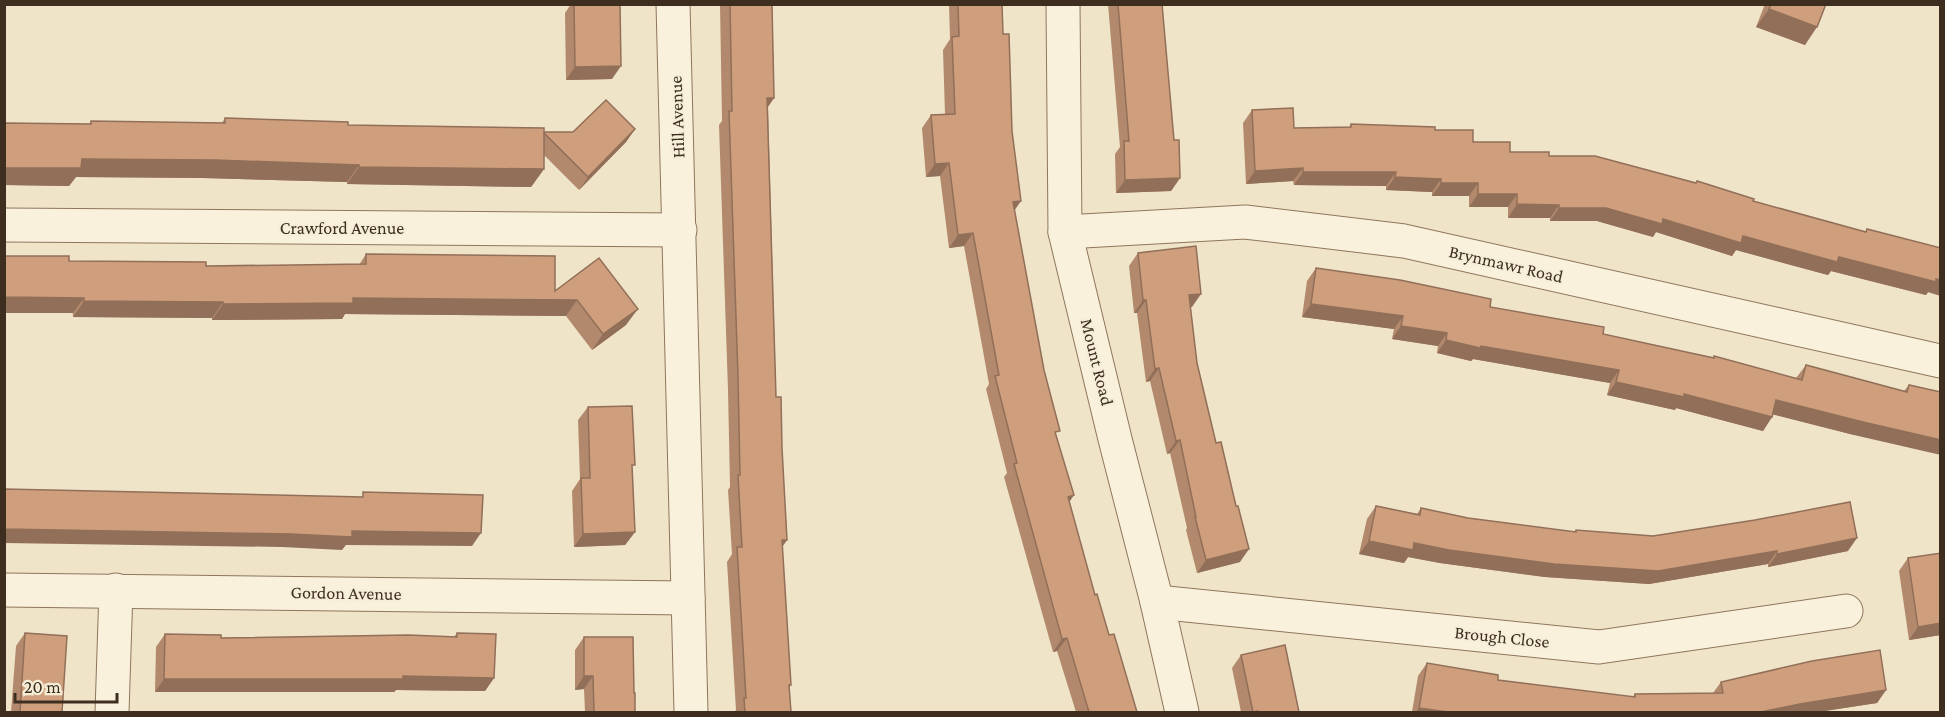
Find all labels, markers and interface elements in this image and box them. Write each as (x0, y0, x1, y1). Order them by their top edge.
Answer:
street label: Hill Avenue (666, 75, 688, 159)
street label: Crawford Avenue (280, 218, 404, 238)
street label: Brynmawr Road (1447, 241, 1566, 287)
street label: Mount Road (1077, 316, 1118, 408)
street label: Gordon Avenue (290, 582, 402, 604)
street label: Brough Close (1454, 622, 1551, 652)
scale bar (15, 666, 117, 704)
text: 20 m (24, 677, 61, 697)

